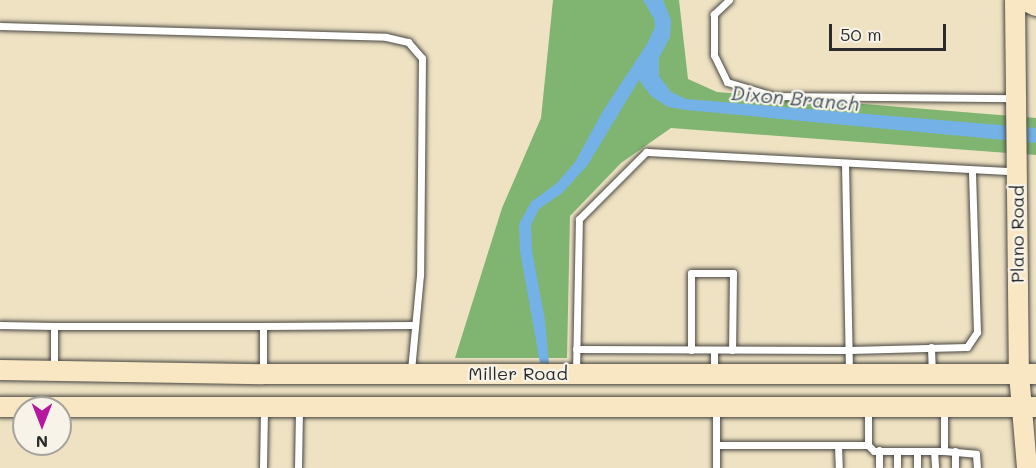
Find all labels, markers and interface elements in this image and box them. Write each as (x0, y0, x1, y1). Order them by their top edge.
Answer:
scale bar (832, 12, 949, 50)
text: 50 m (840, 22, 882, 46)
water label: Dixon Branch (730, 80, 860, 116)
street label: Plano Road (1006, 185, 1028, 283)
street label: Miller Road (468, 362, 568, 384)
north arrow (12, 396, 72, 456)
text: N (36, 432, 48, 453)

